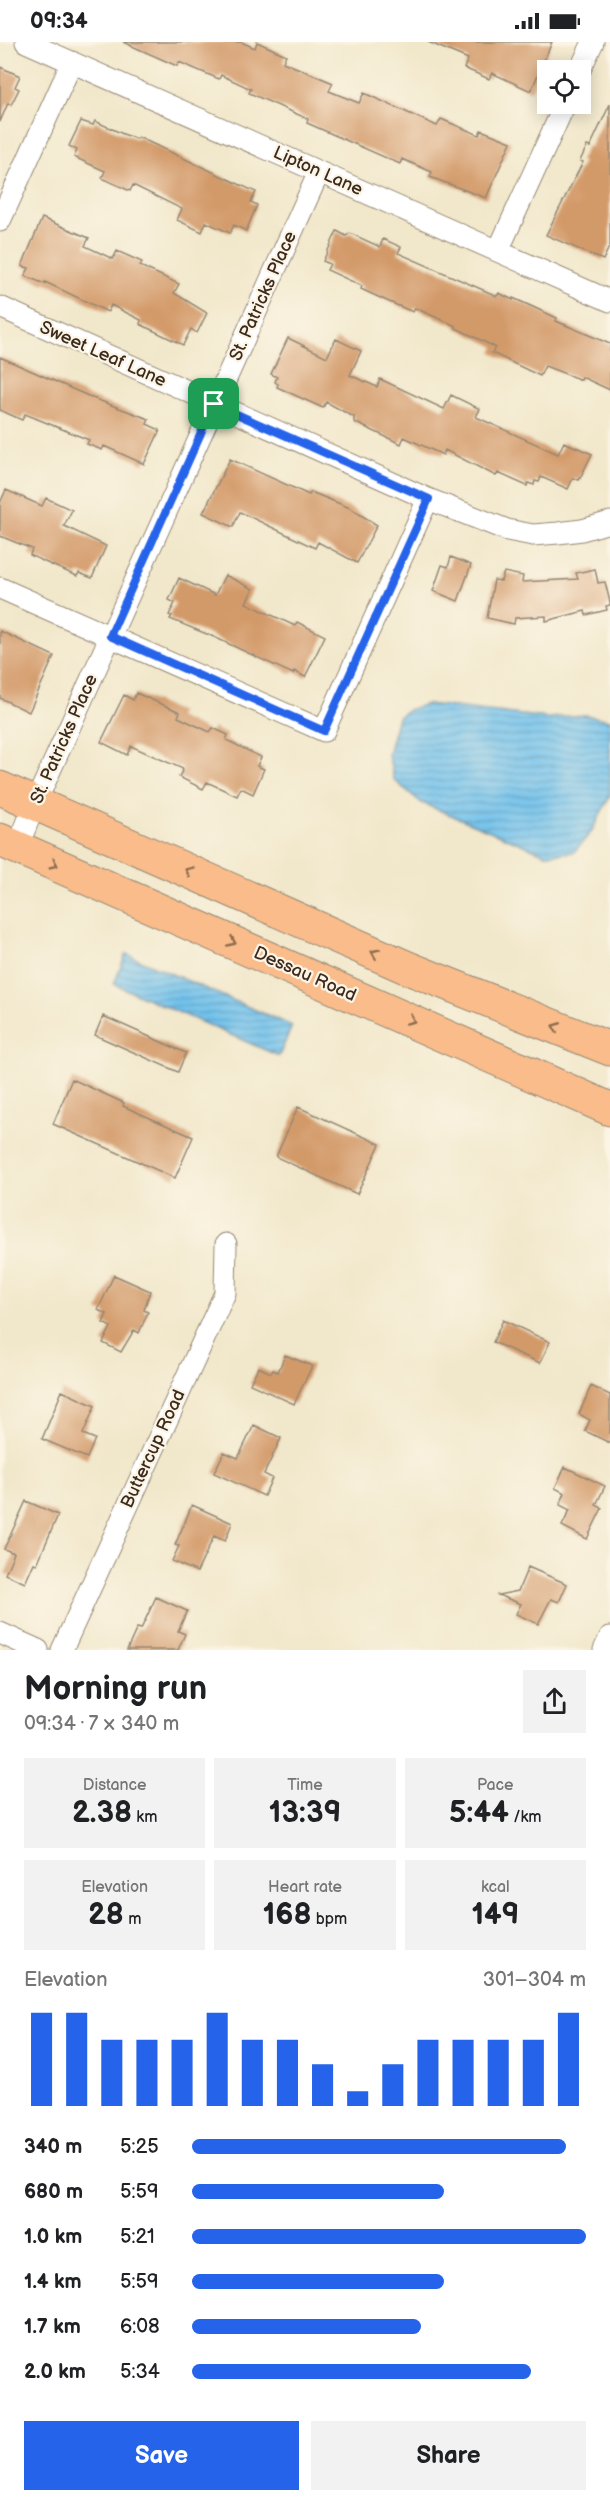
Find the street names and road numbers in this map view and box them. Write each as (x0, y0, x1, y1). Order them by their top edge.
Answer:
street label: Lipton Lane (270, 142, 366, 200)
street label: St. Patricks Place (225, 228, 301, 364)
street label: Sweet Leaf Lane (36, 317, 170, 391)
street label: St. Patricks Place (26, 671, 102, 807)
street label: Dessau Road (250, 942, 360, 1006)
street label: Buttercup Road (116, 1387, 190, 1511)

